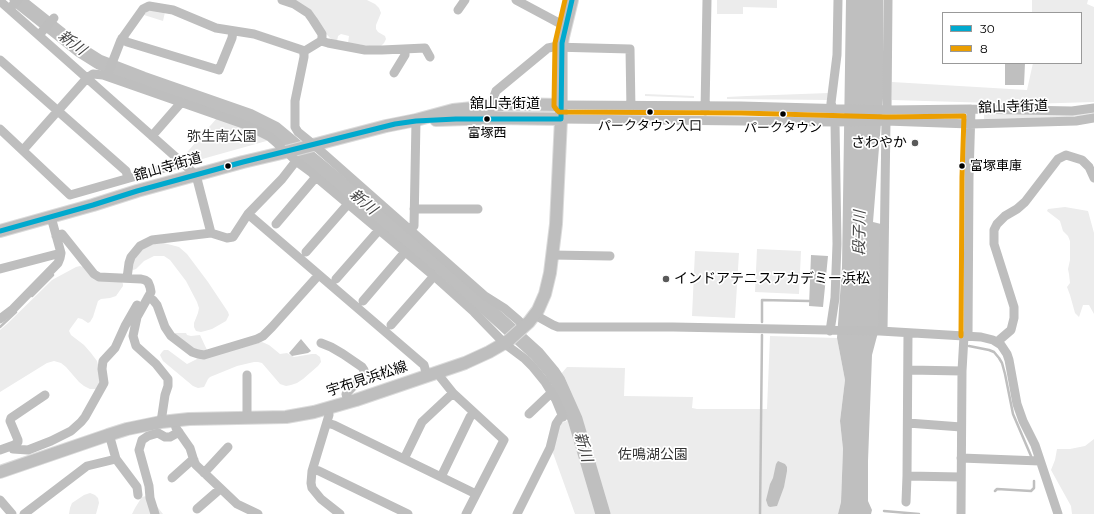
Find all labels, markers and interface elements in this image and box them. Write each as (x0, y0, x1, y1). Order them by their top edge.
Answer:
legend (942, 12, 1082, 64)
text: 30 (980, 21, 995, 36)
water label: 新川 (55, 27, 89, 59)
text: 8 (980, 41, 988, 56)
street label: 舘山寺街道 (470, 96, 540, 112)
street label: 舘山寺街道 (978, 97, 1048, 117)
marker: パークタウン入口 (645, 107, 655, 117)
marker: パークタウン (778, 109, 788, 119)
marker: 富塚西 (482, 114, 492, 124)
place label: パークタウン入口 (598, 118, 702, 134)
place label: パークタウン (744, 120, 822, 136)
place label: 富塚西 (468, 125, 506, 141)
park label: 弥生南公園 (187, 129, 257, 145)
place label: さわやか (851, 135, 907, 151)
marker: さわやか (910, 138, 920, 148)
street label: 舘山寺街道 (132, 149, 204, 185)
place label: 富塚車庫 (970, 158, 1022, 174)
unlabelled marker (223, 161, 233, 171)
marker: 富塚車庫 (957, 161, 967, 171)
water label: 新川 (346, 185, 380, 219)
water label: 段子川 (851, 210, 869, 256)
place label: インドアテニスアカデミー浜松 (674, 271, 870, 287)
marker: インドアテニスアカデミー浜松 (661, 274, 671, 284)
street label: 宇布見浜松線 (324, 358, 410, 400)
water label: 新川 (570, 430, 596, 464)
park label: 佐鳴湖公園 (618, 447, 688, 463)

